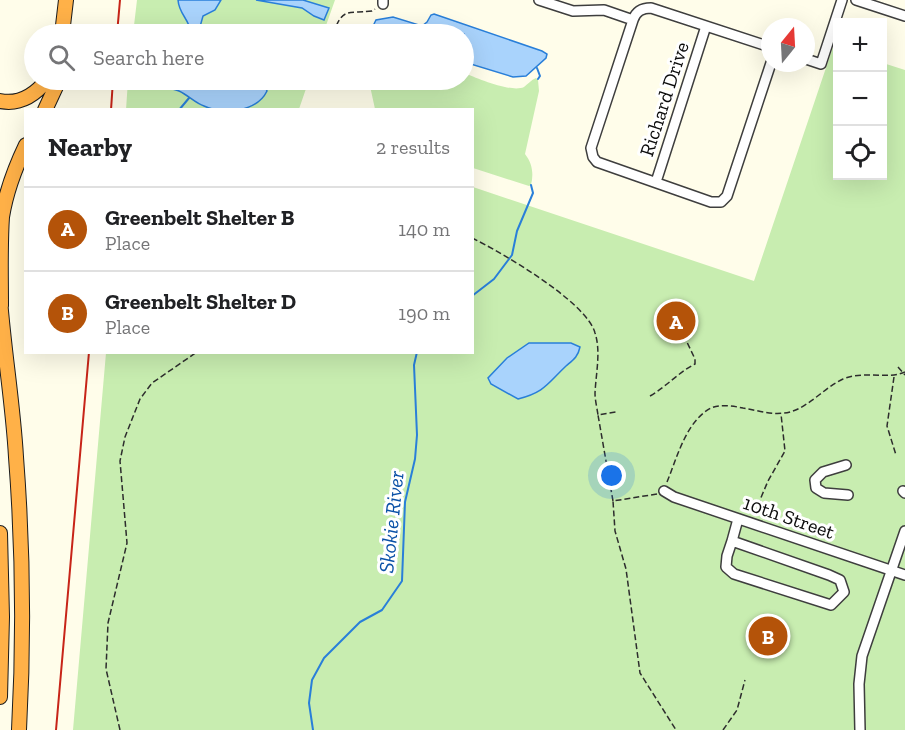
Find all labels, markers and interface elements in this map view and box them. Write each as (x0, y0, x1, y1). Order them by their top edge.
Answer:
north arrow (761, 18, 815, 72)
map controls (833, 18, 887, 180)
button: + (833, 18, 887, 72)
search box (24, 24, 474, 90)
street label: Richard Drive (634, 39, 694, 159)
icon: search (45, 41, 78, 74)
text: Search here (93, 44, 204, 71)
button: − (833, 72, 887, 126)
button: locate (833, 126, 887, 180)
text: Nearby (48, 131, 132, 163)
text: 2 results (376, 135, 450, 159)
text: Greenbelt Shelter B (105, 204, 294, 231)
text: A (61, 217, 74, 241)
text: 140 m (398, 217, 450, 241)
text: Place (105, 231, 150, 255)
text: Greenbelt Shelter D (105, 288, 296, 315)
pin: A (656, 298, 696, 344)
text: B (61, 301, 74, 325)
text: 190 m (398, 301, 450, 325)
text: Place (105, 315, 150, 339)
your location (597, 461, 626, 490)
water label: Skokie River (373, 469, 409, 574)
street label: 10th Street (740, 490, 838, 544)
pin: B (748, 614, 788, 658)

